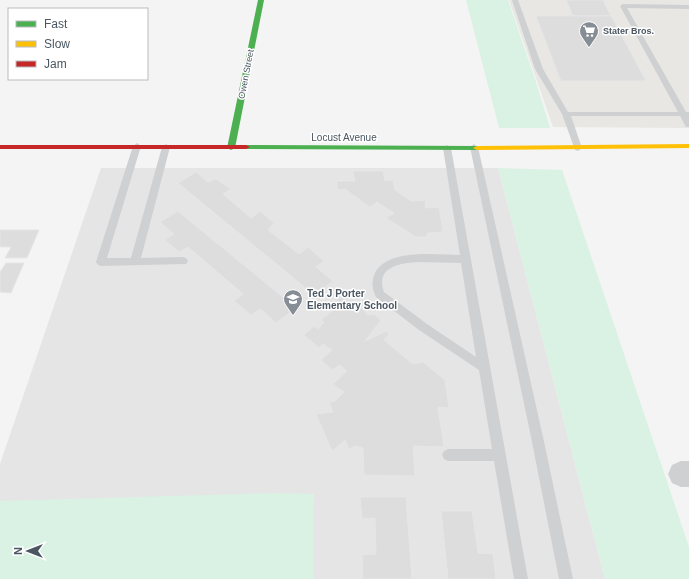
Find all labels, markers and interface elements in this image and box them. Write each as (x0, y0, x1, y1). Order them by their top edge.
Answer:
legend (8, 8, 148, 80)
text: Fast (44, 17, 68, 31)
supermarket icon: Stater Bros. (578, 20, 600, 48)
place label: Stater Bros. (603, 26, 654, 36)
text: Slow (44, 37, 70, 51)
street label: Owen Street (236, 48, 256, 100)
text: Jam (44, 57, 67, 71)
street label: Locust Avenue (311, 132, 377, 143)
school or university icon: Ted J Porter Elementary School (282, 288, 304, 316)
place label: Ted J Porter Elementary School (307, 288, 397, 311)
north arrow (8, 531, 48, 571)
text: N (12, 547, 24, 555)

